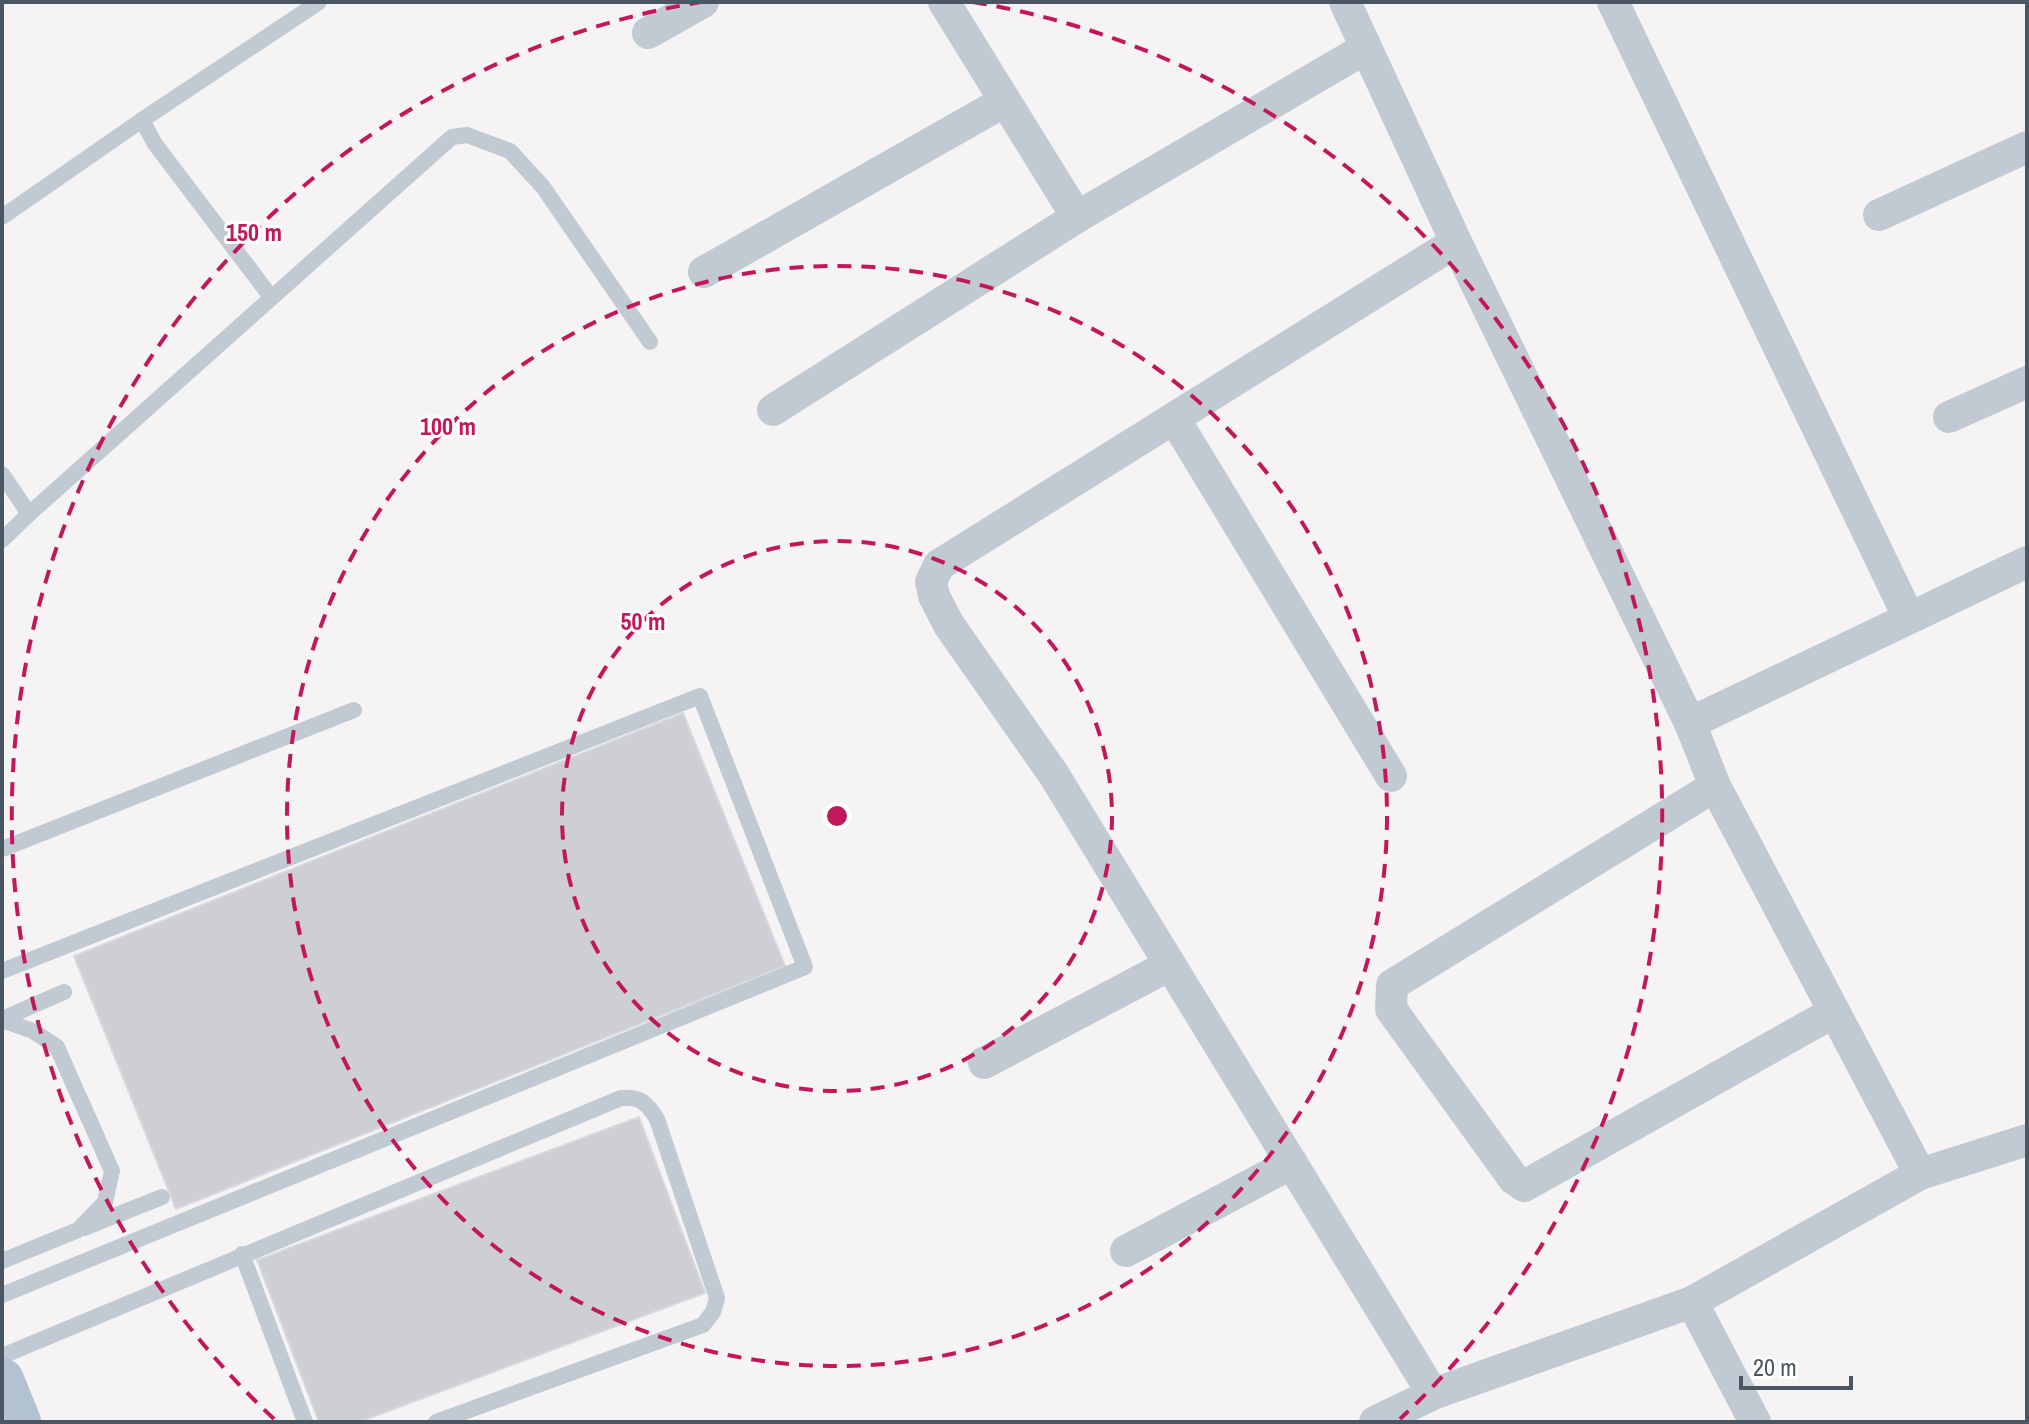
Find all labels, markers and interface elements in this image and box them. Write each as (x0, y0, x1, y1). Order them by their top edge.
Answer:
text: 150 m (226, 216, 282, 248)
text: 100 m (420, 410, 476, 442)
text: 50 m (621, 605, 665, 637)
centre of rings (823, 802, 851, 830)
scale bar (1741, 1340, 1851, 1390)
text: 20 m (1753, 1351, 1797, 1383)

